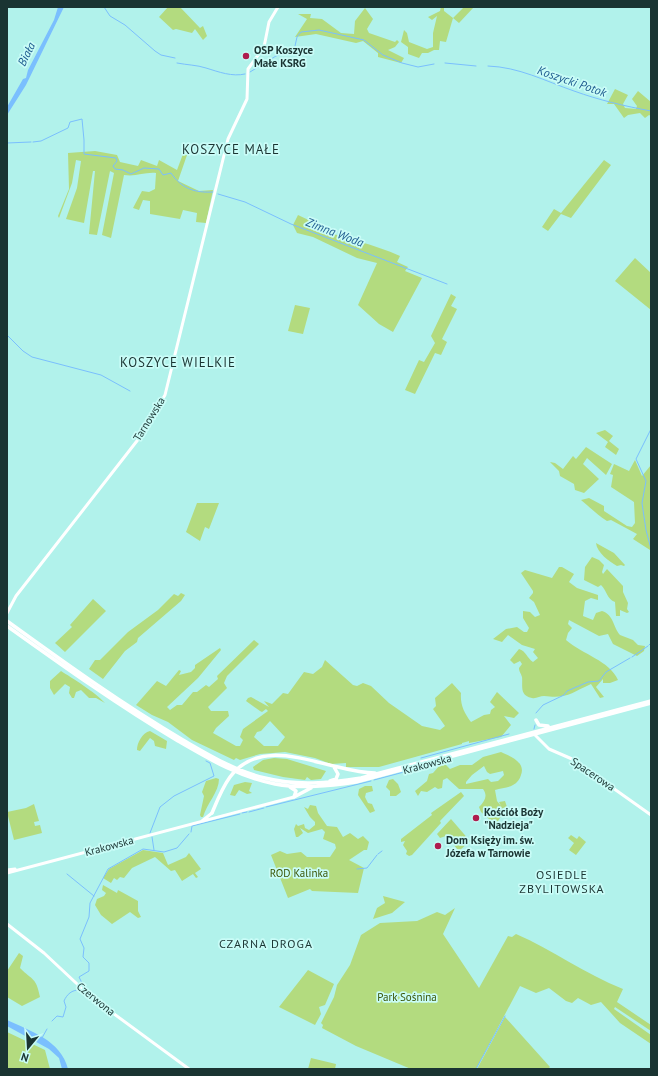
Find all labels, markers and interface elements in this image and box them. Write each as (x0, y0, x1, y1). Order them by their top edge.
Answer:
water label: Biała (14, 39, 38, 68)
place label: OSP Koszyce Małe KSRG (254, 43, 313, 70)
marker: OSP Koszyce Małe KSRG (241, 51, 251, 61)
water label: Koszycki Potok (536, 62, 609, 100)
district label: KOSZYCE MAŁE (182, 141, 280, 158)
water label: Zimna Woda (303, 214, 366, 250)
district label: KOSZYCE WIELKIE (120, 354, 236, 371)
street label: Tarnowska (130, 394, 168, 444)
street label: Krakowska (401, 751, 453, 777)
street label: Spacerowa (568, 754, 618, 794)
place label: Kościół Boży "Nadzieja" (484, 805, 544, 832)
marker: Kościół Boży "Nadzieja" (471, 813, 481, 823)
street label: Krakowska (83, 833, 135, 859)
place label: Dom Księży im. św. Józefa w Tarnowie (445, 833, 535, 860)
marker: Dom Księży im. św. Józefa w Tarnowie (433, 841, 443, 851)
park label: ROD Kalinka (270, 866, 328, 880)
district label: OSIEDLE ZBYLITOWSKA (519, 867, 605, 896)
district label: CZARNA DROGA (219, 936, 313, 951)
street label: Czerwona (74, 979, 118, 1019)
park label: Park Sośnina (377, 990, 437, 1004)
north arrow (8, 1028, 48, 1068)
text: N (19, 1050, 31, 1065)

